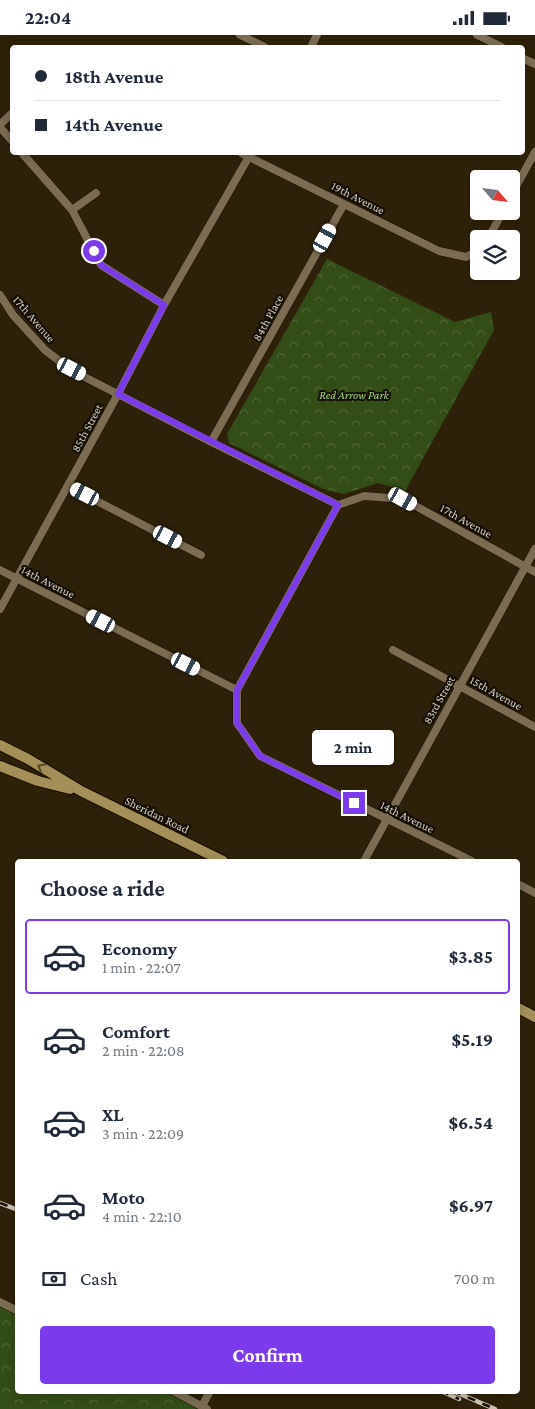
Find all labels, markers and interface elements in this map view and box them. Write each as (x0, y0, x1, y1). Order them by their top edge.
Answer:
text: 22:04 (25, 7, 71, 28)
text: 18th Avenue (65, 66, 164, 87)
text: 14th Avenue (65, 114, 163, 135)
north arrow (470, 170, 520, 220)
map controls (470, 170, 520, 280)
street label: 19th Avenue (329, 179, 387, 217)
car (311, 221, 338, 255)
button: layers (470, 230, 520, 280)
route start (83, 240, 105, 262)
street label: 17th Avenue (10, 293, 58, 345)
street label: 84th Place (250, 293, 286, 343)
car (55, 356, 88, 382)
park label: Red Arrow Park (319, 388, 390, 402)
street label: 85th Street (68, 401, 106, 455)
car (68, 481, 101, 507)
car (386, 485, 419, 513)
street label: 17th Avenue (437, 501, 495, 541)
car (151, 524, 184, 550)
street label: 14th Avenue (19, 563, 77, 601)
car (84, 608, 117, 634)
car (169, 651, 202, 677)
street label: 83rd Street (420, 673, 458, 726)
street label: 15th Avenue (467, 673, 525, 713)
callout: 2 min (313, 731, 395, 765)
text: 2 min (334, 739, 372, 756)
one-way arrow (37, 763, 46, 773)
route end (343, 792, 365, 814)
street label: Sheridan Road (123, 793, 192, 837)
street label: 14th Avenue (378, 798, 436, 836)
text: Choose a ride (40, 876, 165, 901)
icon: car (42, 934, 87, 979)
text: Economy (102, 938, 177, 959)
text: $3.85 (449, 946, 493, 967)
text: 1 min · 22:07 (102, 959, 181, 976)
icon: car (42, 1017, 87, 1062)
text: Comfort (102, 1021, 170, 1042)
text: $5.19 (452, 1029, 493, 1050)
text: 2 min · 22:08 (102, 1042, 185, 1059)
icon: car (42, 1100, 87, 1145)
text: XL (102, 1104, 124, 1125)
text: $6.54 (448, 1112, 493, 1133)
text: 3 min · 22:09 (102, 1125, 184, 1142)
icon: car (42, 1183, 87, 1228)
text: Moto (102, 1187, 145, 1208)
text: $6.97 (449, 1195, 493, 1216)
text: 4 min · 22:10 (102, 1208, 182, 1225)
icon: cash (40, 1265, 68, 1293)
text: Cash (80, 1268, 118, 1289)
text: 700 m (454, 1270, 495, 1287)
button: Confirm (40, 1326, 495, 1384)

